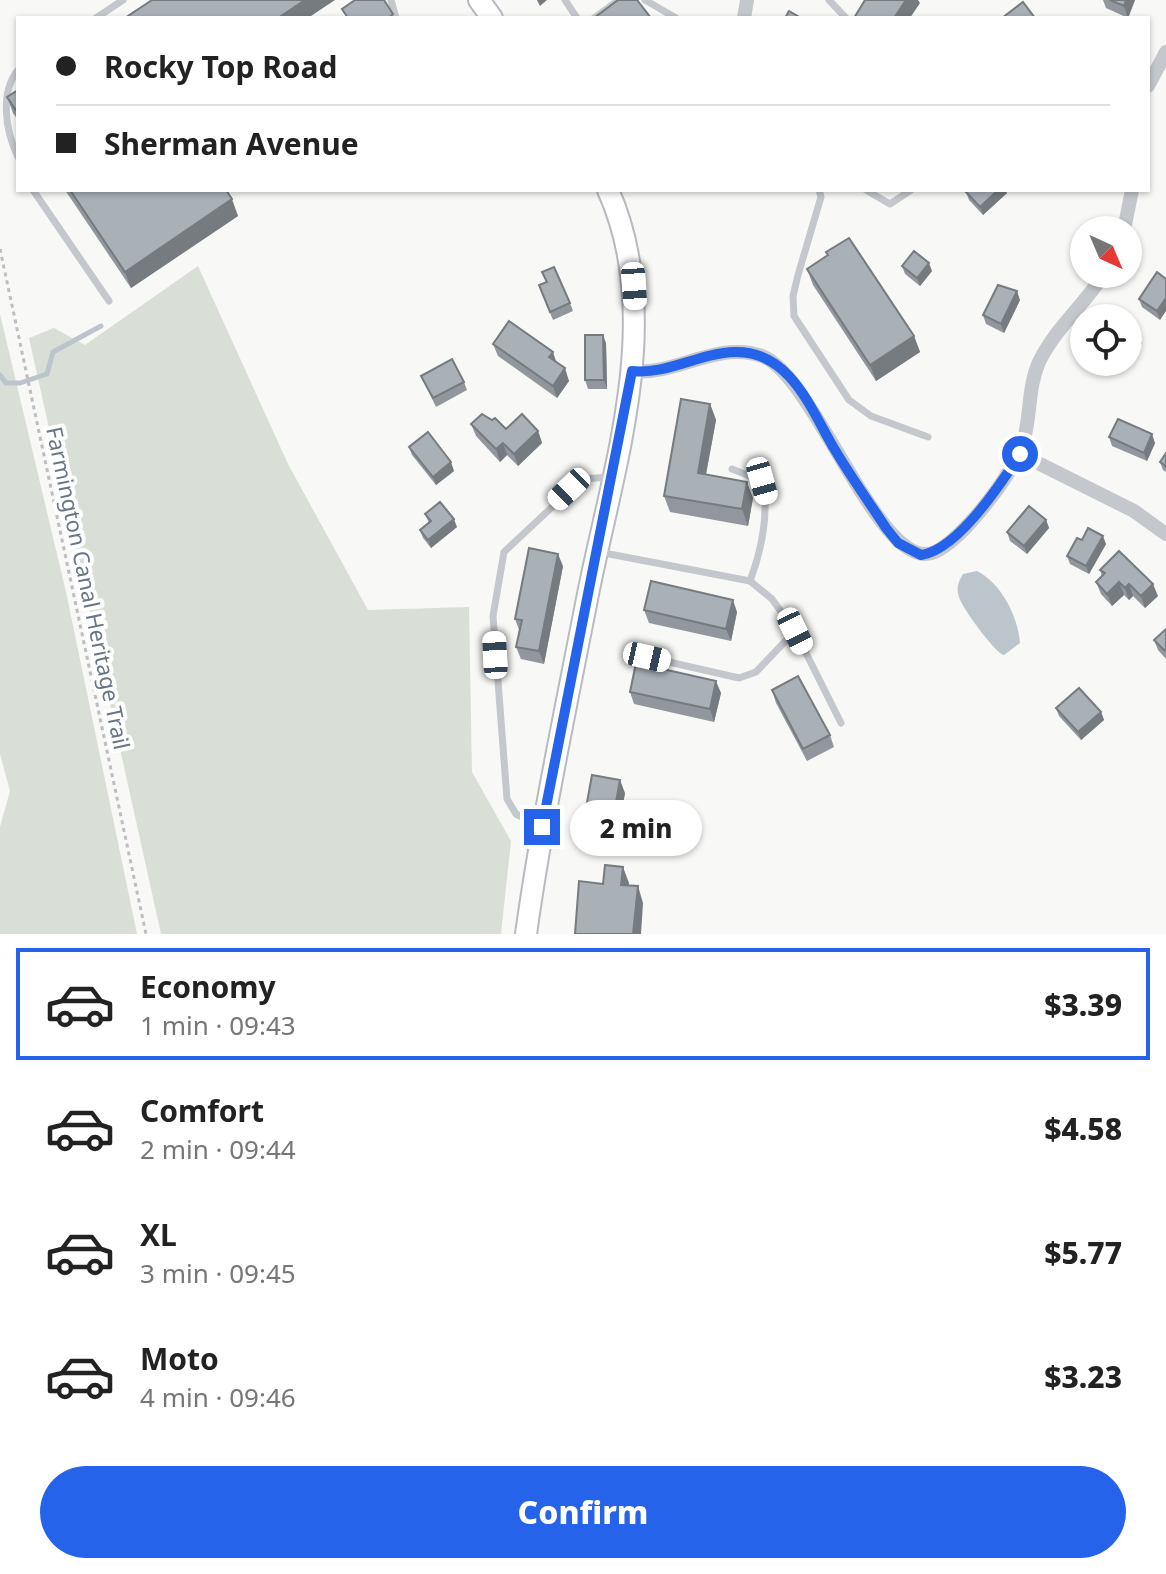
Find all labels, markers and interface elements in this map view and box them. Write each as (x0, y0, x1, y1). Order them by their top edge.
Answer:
text: Rocky Top Road (104, 46, 338, 87)
text: Sherman Avenue (104, 123, 359, 164)
north arrow (1070, 216, 1142, 288)
map controls (1070, 216, 1142, 376)
car (620, 261, 648, 311)
button: locate (1070, 304, 1142, 376)
street label: Farmington Canal Heritage Trail (40, 424, 138, 752)
route start (1002, 436, 1038, 472)
car (744, 455, 780, 507)
car (543, 464, 595, 514)
car (774, 604, 816, 658)
car (482, 630, 508, 680)
car (621, 640, 673, 674)
callout: 2 min (570, 799, 702, 855)
route end (524, 809, 560, 845)
text: 2 min (600, 810, 672, 846)
text: Economy (140, 966, 276, 1007)
icon: car (44, 968, 116, 1040)
text: $3.39 (1044, 984, 1122, 1025)
text: 1 min · 09:43 (140, 1007, 296, 1043)
text: Comfort (140, 1090, 264, 1131)
icon: car (44, 1092, 116, 1164)
text: $4.58 (1044, 1108, 1122, 1149)
text: 2 min · 09:44 (140, 1131, 296, 1167)
text: XL (140, 1214, 177, 1255)
icon: car (44, 1216, 116, 1288)
text: $5.77 (1044, 1232, 1122, 1273)
text: 3 min · 09:45 (140, 1255, 296, 1291)
text: Moto (140, 1338, 219, 1379)
icon: car (44, 1340, 116, 1412)
text: $3.23 (1044, 1356, 1122, 1397)
text: 4 min · 09:46 (140, 1379, 296, 1415)
button: Confirm (40, 1466, 1126, 1558)

